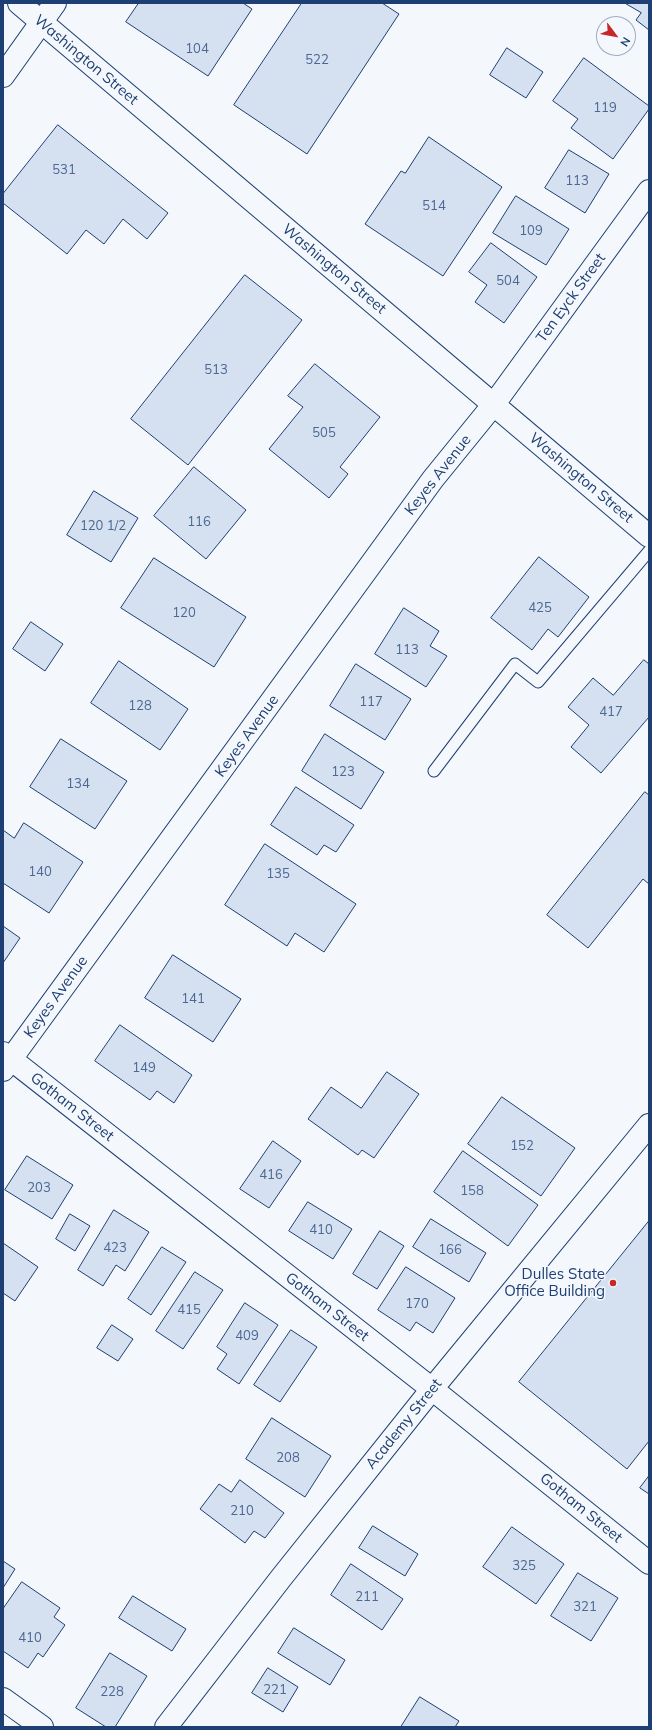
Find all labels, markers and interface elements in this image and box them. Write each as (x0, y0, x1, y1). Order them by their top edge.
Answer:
street label: Washington Street (30, 11, 142, 109)
north arrow (596, 16, 636, 56)
text: N (617, 35, 633, 49)
house number: 104 (185, 41, 209, 57)
house number: 522 (305, 52, 329, 68)
house number: 119 (593, 100, 617, 116)
house number: 531 (52, 162, 76, 178)
house number: 113 (565, 173, 589, 189)
house number: 514 (422, 198, 446, 214)
street label: Washington Street (278, 220, 390, 318)
house number: 109 (519, 223, 543, 239)
street label: Ten Eyck Street (533, 250, 609, 346)
house number: 504 (496, 273, 520, 289)
house number: 513 (204, 362, 228, 378)
house number: 505 (312, 425, 336, 441)
street label: Washington Street (525, 429, 637, 527)
street label: Keyes Avenue (401, 431, 475, 519)
house number: 116 (187, 514, 211, 530)
house number: 120 1/2 (80, 518, 126, 534)
house number: 425 (528, 600, 552, 616)
house number: 120 (172, 605, 196, 621)
house number: 113 (395, 642, 419, 658)
street label: Keyes Avenue (211, 691, 283, 781)
house number: 117 (359, 694, 383, 710)
house number: 128 (128, 698, 152, 714)
house number: 417 (599, 704, 623, 720)
house number: 123 (331, 764, 355, 780)
house number: 134 (66, 776, 90, 792)
house number: 140 (28, 864, 52, 880)
house number: 135 (266, 866, 290, 882)
street label: Keyes Avenue (20, 952, 92, 1042)
house number: 141 (181, 991, 205, 1007)
house number: 149 (132, 1060, 156, 1076)
street label: Gotham Street (27, 1069, 117, 1145)
house number: 152 (510, 1138, 534, 1154)
house number: 416 (259, 1167, 283, 1183)
house number: 203 (27, 1180, 51, 1196)
house number: 158 (460, 1183, 484, 1199)
house number: 410 (309, 1222, 333, 1238)
house number: 423 (103, 1240, 127, 1256)
house number: 166 (438, 1242, 462, 1258)
place label: Dulles State Office Building (504, 1265, 605, 1300)
street label: Gotham Street (282, 1269, 372, 1345)
marker: Dulles State Office Building (608, 1278, 618, 1288)
house number: 170 (405, 1296, 429, 1312)
house number: 415 (177, 1302, 201, 1318)
house number: 409 (235, 1328, 259, 1344)
street label: Academy Street (362, 1375, 446, 1473)
house number: 208 (276, 1450, 300, 1466)
street label: Gotham Street (536, 1469, 626, 1547)
house number: 210 (230, 1503, 254, 1519)
house number: 325 (512, 1558, 536, 1574)
house number: 211 (355, 1589, 379, 1605)
house number: 321 (573, 1599, 597, 1615)
house number: 410 (18, 1630, 42, 1646)
house number: 221 (263, 1682, 287, 1698)
house number: 228 (100, 1684, 124, 1700)

